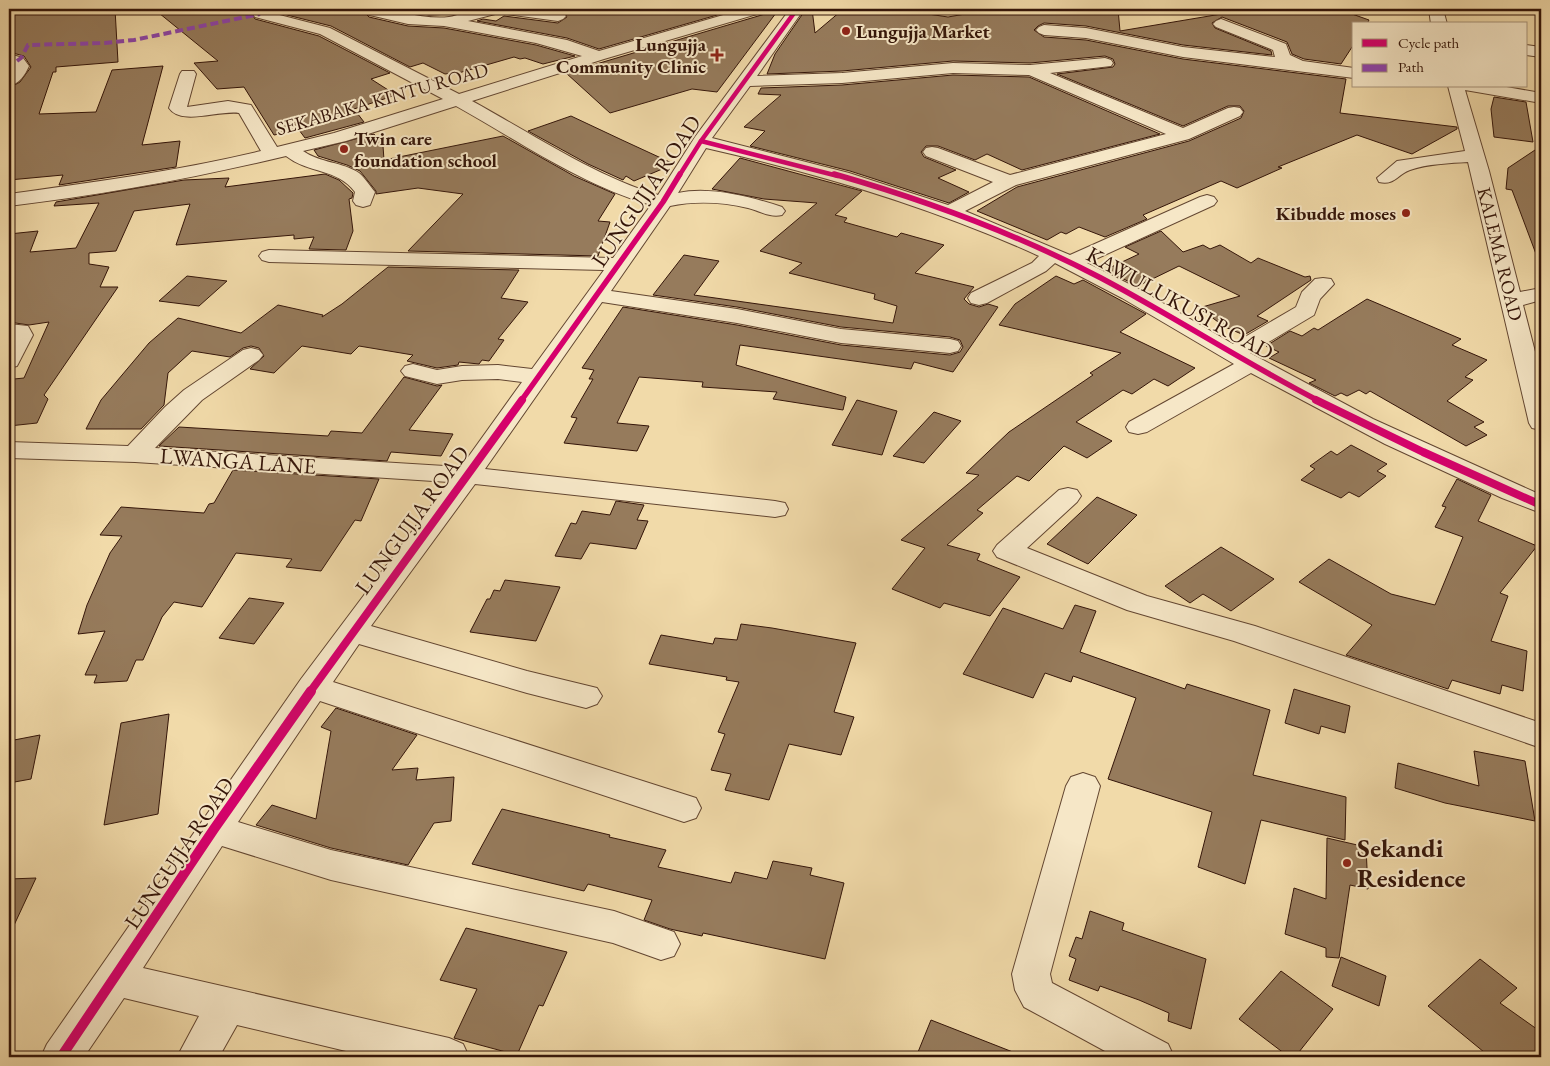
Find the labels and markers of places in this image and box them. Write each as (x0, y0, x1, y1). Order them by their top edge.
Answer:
place label: Lungujja Market (856, 19, 990, 44)
marker: Lungujja Market (840, 25, 852, 37)
place label: Lungujja Community Clinic (556, 32, 707, 79)
marker: Lungujja Community Clinic (710, 48, 724, 62)
place label: Twin care foundation school (354, 126, 497, 173)
marker: Twin care foundation school (338, 143, 350, 155)
place label: Kibudde moses (1276, 201, 1396, 226)
marker: Kibudde moses (1400, 207, 1412, 219)
place label: Sekandi Residence (1357, 831, 1466, 895)
marker: Sekandi Residence (1341, 857, 1353, 869)

